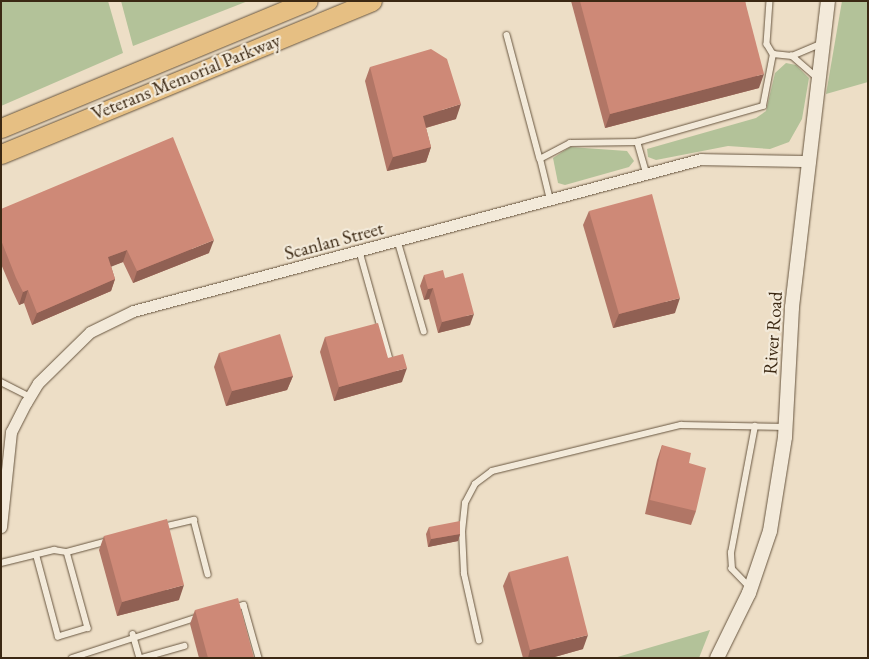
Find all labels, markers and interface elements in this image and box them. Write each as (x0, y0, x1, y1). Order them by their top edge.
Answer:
street label: Veterans Memorial Parkway (88, 29, 284, 125)
street label: Scanlan Street (282, 217, 386, 265)
street label: River Road (759, 291, 787, 375)

